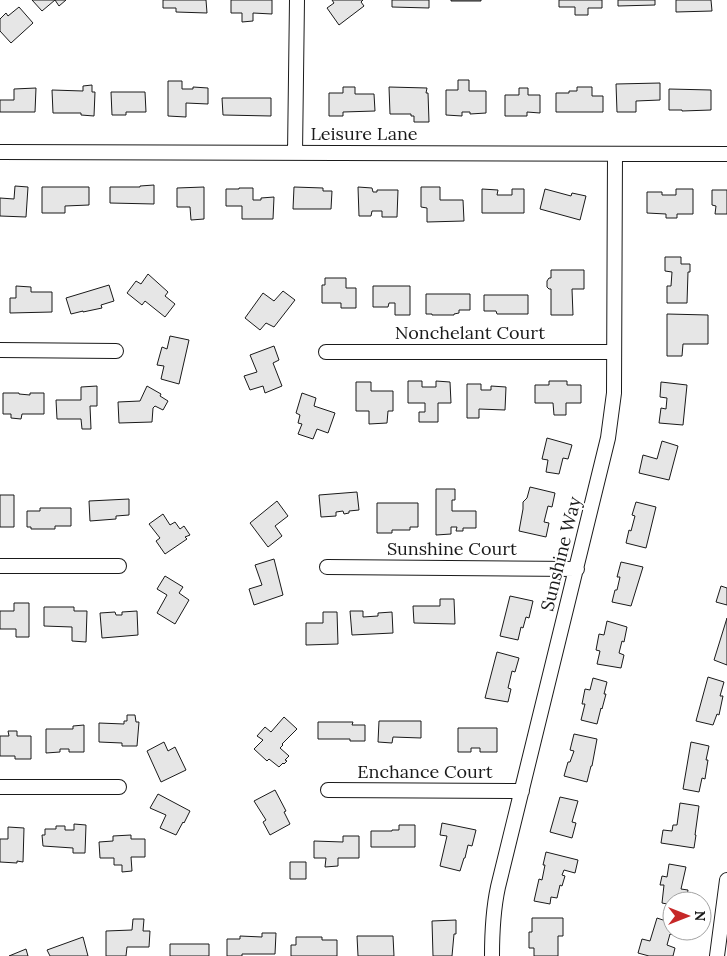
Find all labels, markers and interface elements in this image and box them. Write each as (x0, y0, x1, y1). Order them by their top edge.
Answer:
street label: Leisure Lane (310, 122, 418, 145)
street label: Nonchelant Court (395, 321, 545, 344)
street label: Sunshine Way (535, 494, 586, 614)
street label: Sunshine Court (387, 537, 517, 560)
street label: Enchance Court (357, 760, 493, 783)
north arrow (662, 891, 712, 941)
text: N (691, 911, 709, 922)

